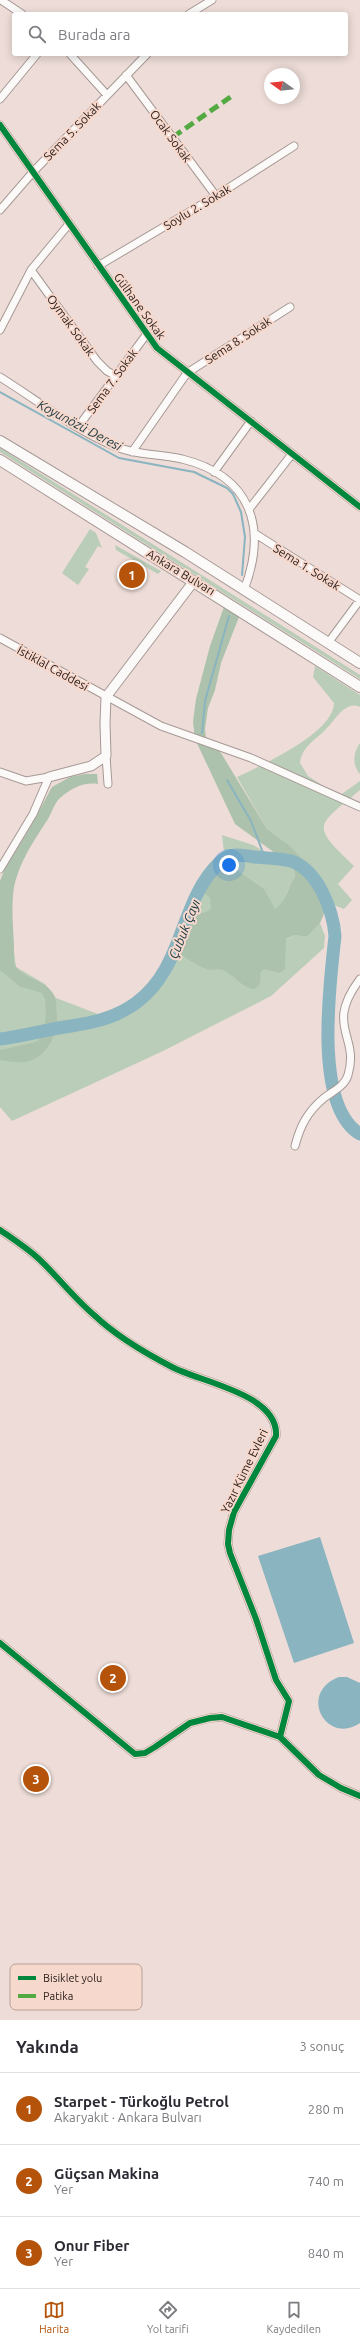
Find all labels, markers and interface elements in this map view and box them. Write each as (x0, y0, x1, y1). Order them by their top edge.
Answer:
search box (12, 12, 348, 56)
icon: search (26, 23, 48, 45)
text: Burada ara (58, 26, 130, 43)
north arrow (264, 68, 300, 104)
street label: Sema 5. Sokak (41, 99, 103, 163)
street label: Ocak Sokak (148, 107, 194, 165)
street label: Soylu 2. Sokak (161, 182, 233, 232)
street label: Gülhane Sokak (112, 270, 168, 342)
street label: Oymak Sokak (45, 292, 97, 358)
street label: Sema 8. Sokak (202, 314, 274, 366)
street label: Sema 7. Sokak (84, 346, 140, 416)
water label: Koyunözü Deresi (35, 397, 125, 454)
street label: Sema 1. Sokak (271, 541, 343, 593)
street label: Ankara Bulvarı (144, 546, 218, 598)
pin: 1 (119, 560, 145, 590)
street label: İstiklal Caddesi (15, 643, 91, 693)
your location (219, 855, 239, 875)
water label: Çubuk Çayı (166, 897, 202, 961)
street label: Yazır Küme Evleri (218, 1427, 270, 1515)
pin: 2 (100, 1663, 126, 1693)
pin: 3 (23, 1764, 49, 1794)
legend (10, 1964, 142, 2010)
text: Bisiklet yolu (43, 1972, 102, 1984)
text: Patika (43, 1990, 73, 2002)
text: Yakında (16, 2037, 79, 2056)
text: 3 sonuç (300, 2039, 344, 2053)
text: Starpet - Türkoğlu Petrol (54, 2093, 229, 2110)
text: 1 (25, 2102, 33, 2116)
text: 280 m (308, 2102, 344, 2116)
text: Akaryakıt · Ankara Bulvarı (54, 2110, 202, 2124)
text: Güçsan Makina (54, 2165, 159, 2182)
text: 2 (25, 2174, 33, 2188)
text: 740 m (308, 2174, 344, 2188)
text: Yer (54, 2182, 73, 2196)
text: Onur Fiber (54, 2237, 129, 2254)
text: 3 (25, 2246, 33, 2260)
text: 840 m (308, 2246, 344, 2260)
text: Yer (54, 2254, 73, 2268)
tab: Harita (39, 2299, 69, 2335)
tab: Yol tarifi (147, 2299, 189, 2335)
tab: Kaydedilen (267, 2299, 321, 2335)

